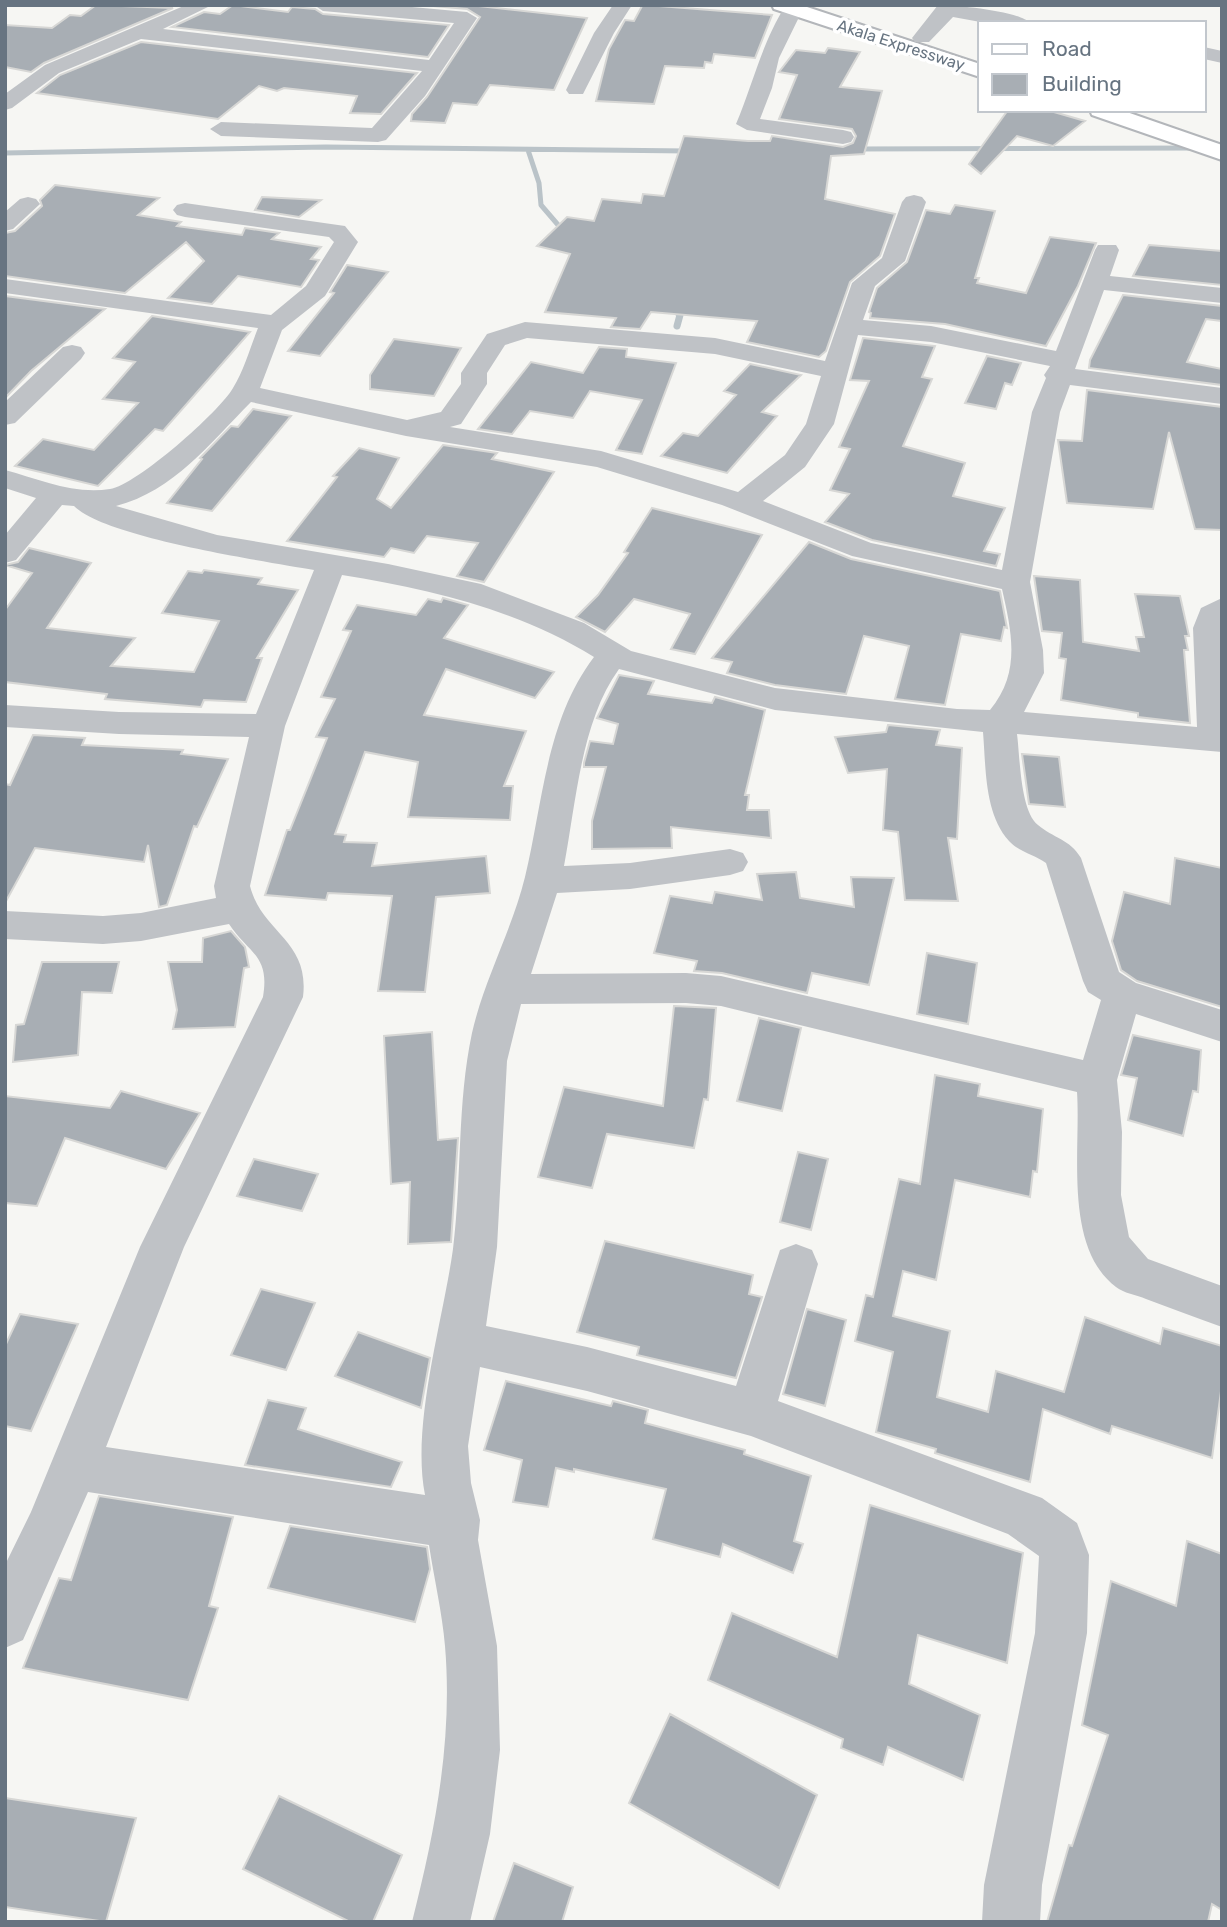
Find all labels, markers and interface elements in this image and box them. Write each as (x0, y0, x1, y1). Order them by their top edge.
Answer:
street label: Akala Expressway (835, 15, 967, 75)
legend (978, 21, 1206, 112)
text: Road (1042, 36, 1092, 61)
text: Building (1042, 71, 1122, 96)

